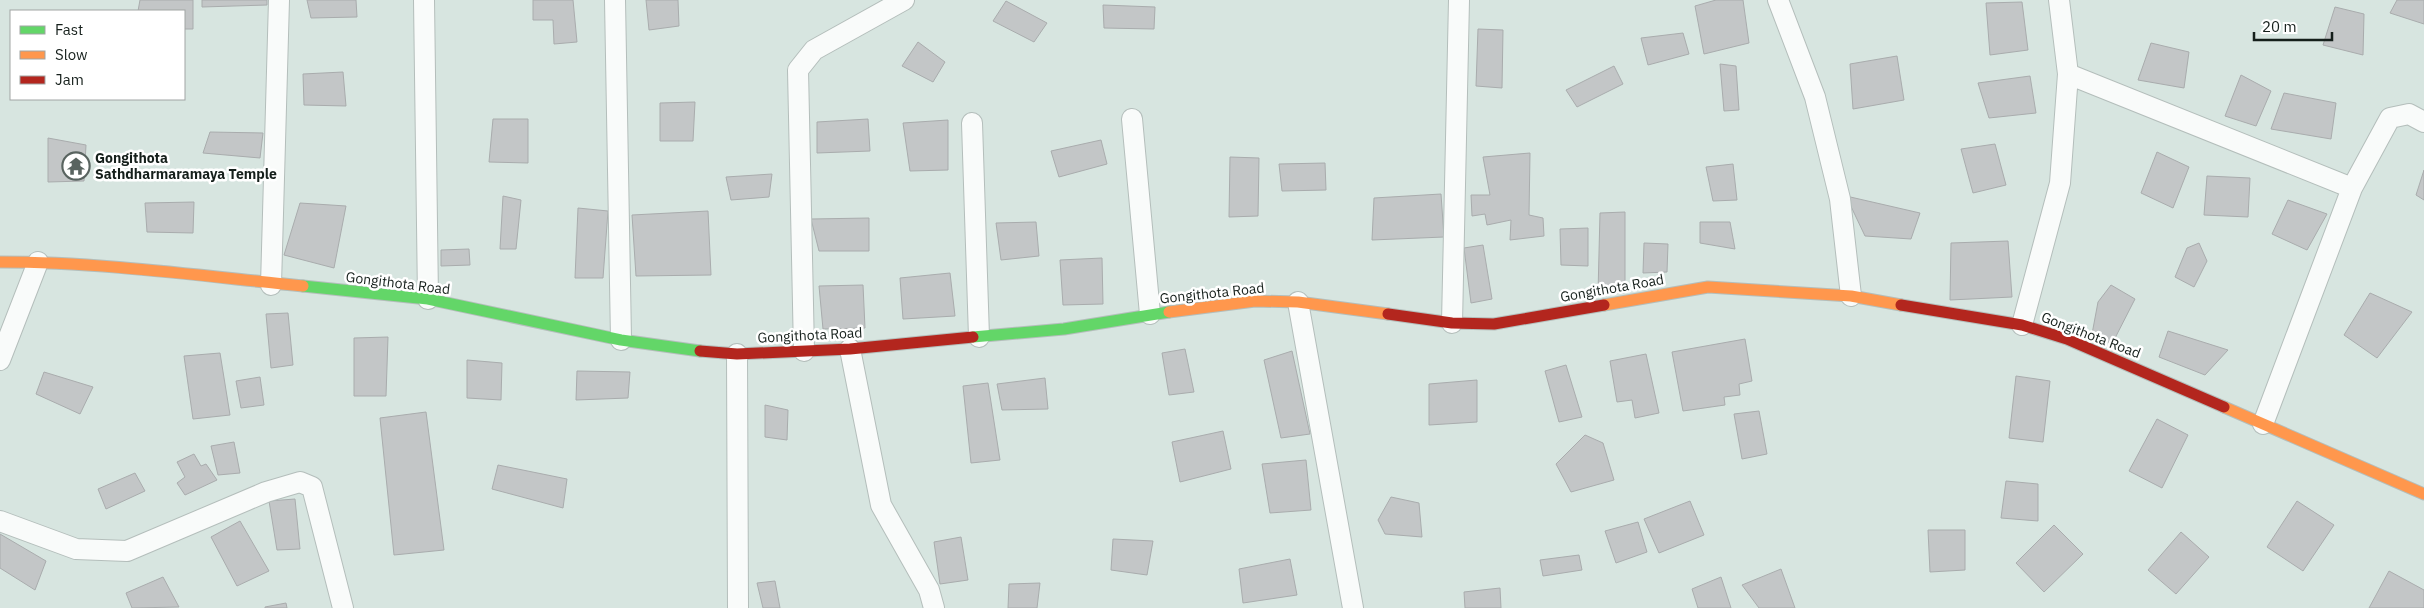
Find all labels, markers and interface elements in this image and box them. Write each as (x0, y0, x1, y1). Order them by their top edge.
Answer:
legend (10, 10, 185, 100)
scale bar (2254, 10, 2332, 42)
text: 20 m (2262, 17, 2297, 36)
text: Fast (55, 20, 83, 39)
text: Slow (55, 45, 88, 64)
text: Jam (55, 70, 84, 89)
place label: Gongithota Sathdharmaramaya Temple (95, 149, 277, 183)
temple icon: Gongithota Sathdharmaramaya Temple (61, 151, 91, 181)
street label: Gongithota Road (345, 268, 451, 298)
street label: Gongithota Road (1559, 270, 1665, 306)
street label: Gongithota Road (1159, 279, 1265, 307)
street label: Gongithota Road (2039, 308, 2143, 362)
street label: Gongithota Road (757, 323, 863, 347)

